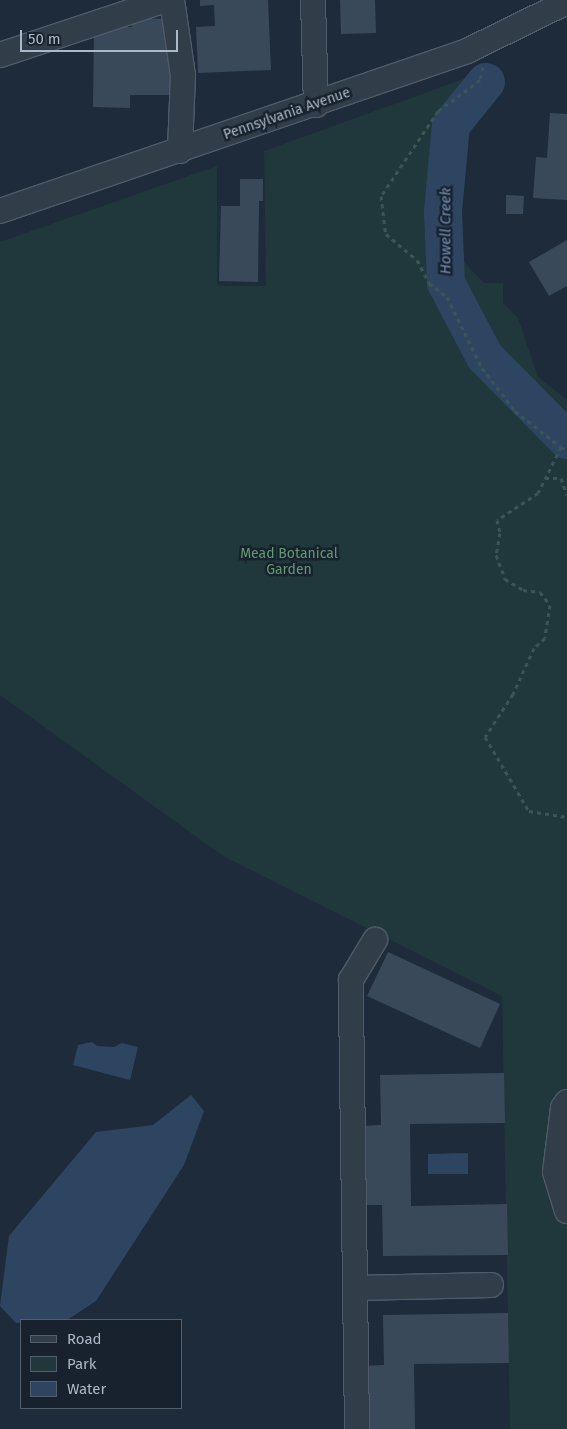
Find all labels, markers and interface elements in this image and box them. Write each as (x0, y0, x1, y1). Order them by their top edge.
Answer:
scale bar (22, 20, 180, 52)
text: 50 m (28, 30, 61, 48)
street label: Pennsylvania Avenue (221, 84, 353, 144)
water label: Howell Creek (437, 188, 455, 274)
park label: Mead Botanical Garden (240, 546, 338, 578)
legend (20, 1319, 182, 1409)
text: Road (67, 1330, 102, 1348)
text: Park (67, 1355, 97, 1373)
text: Water (67, 1380, 106, 1398)

